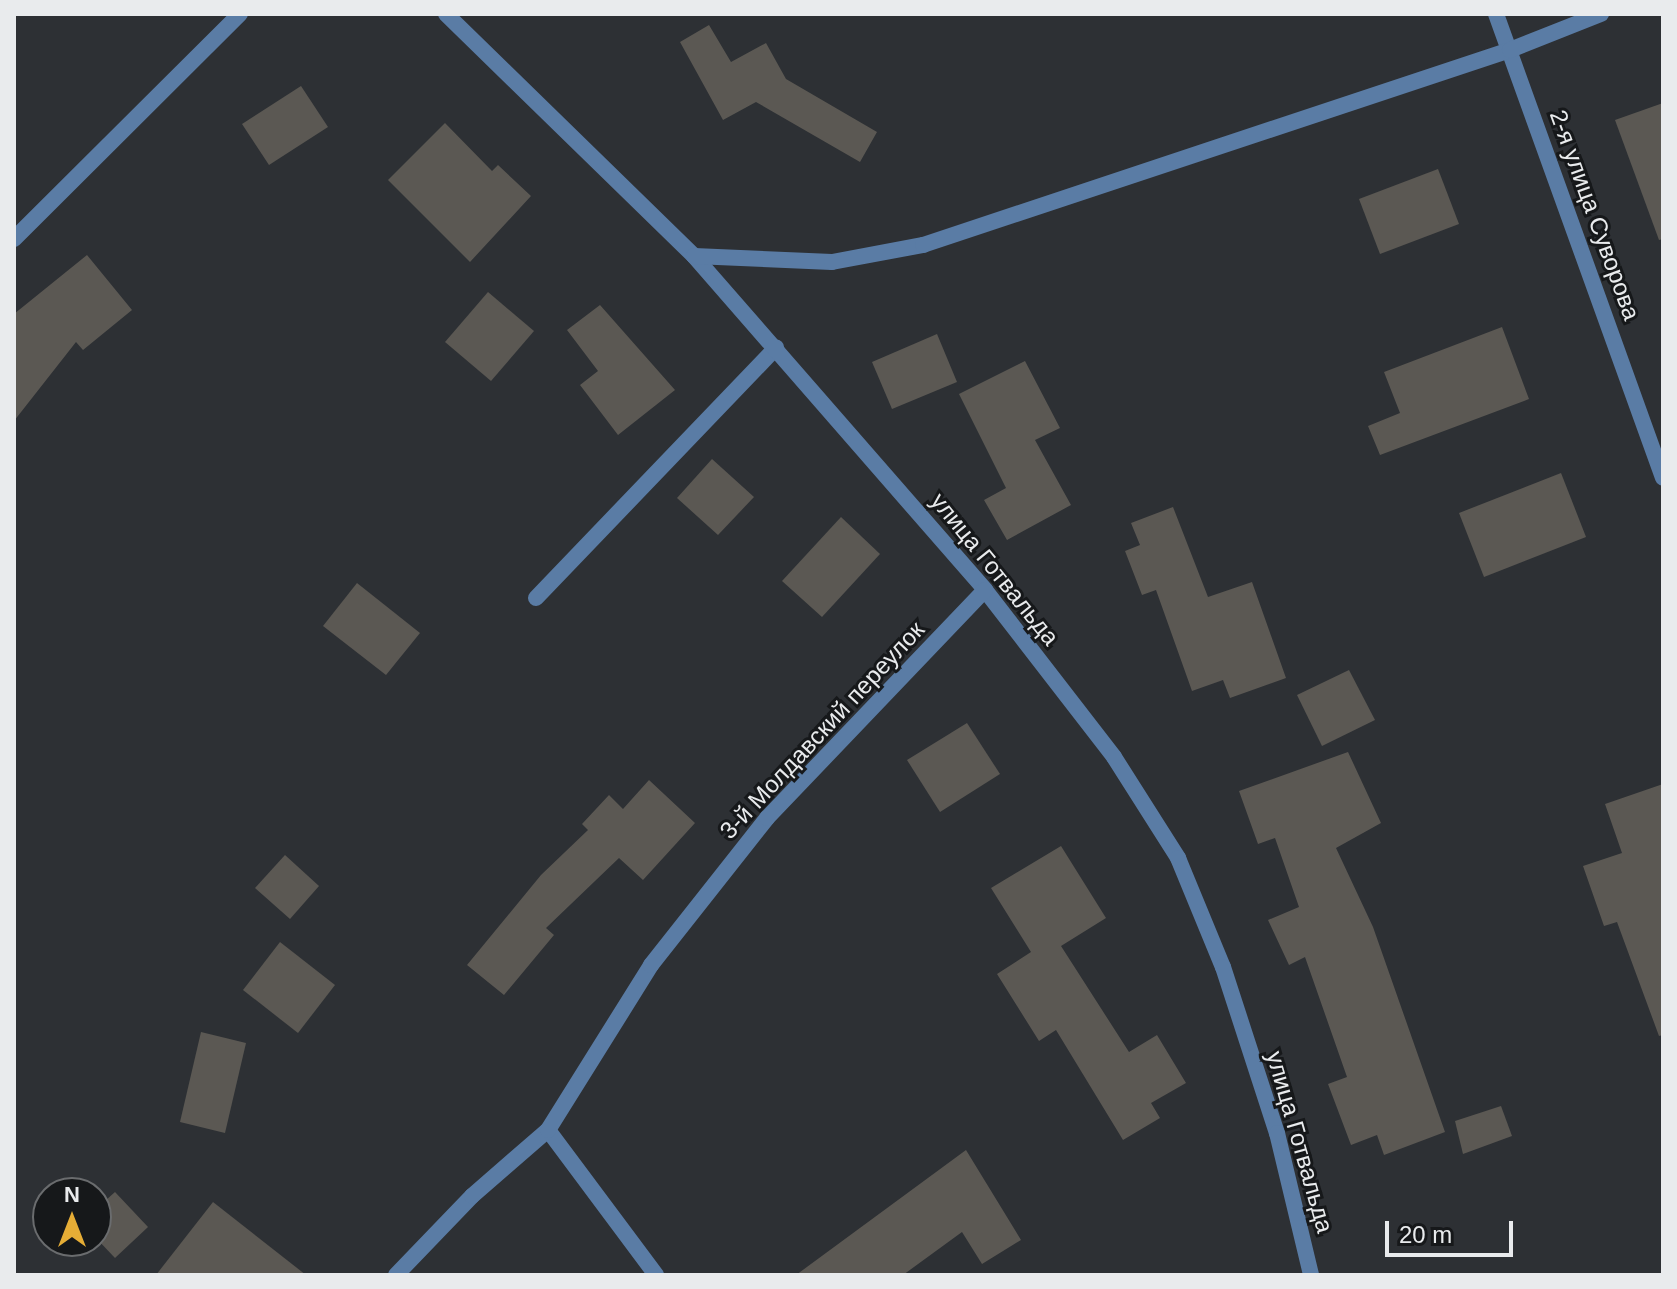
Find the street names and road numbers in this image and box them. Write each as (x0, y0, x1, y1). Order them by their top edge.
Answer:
street label: 2-я улица Суворова (1544, 106, 1646, 324)
street label: улица Готвальда (925, 487, 1065, 651)
street label: 3-й Молдавский переулок (714, 615, 930, 845)
street label: улица Готвальда (1260, 1048, 1340, 1236)

